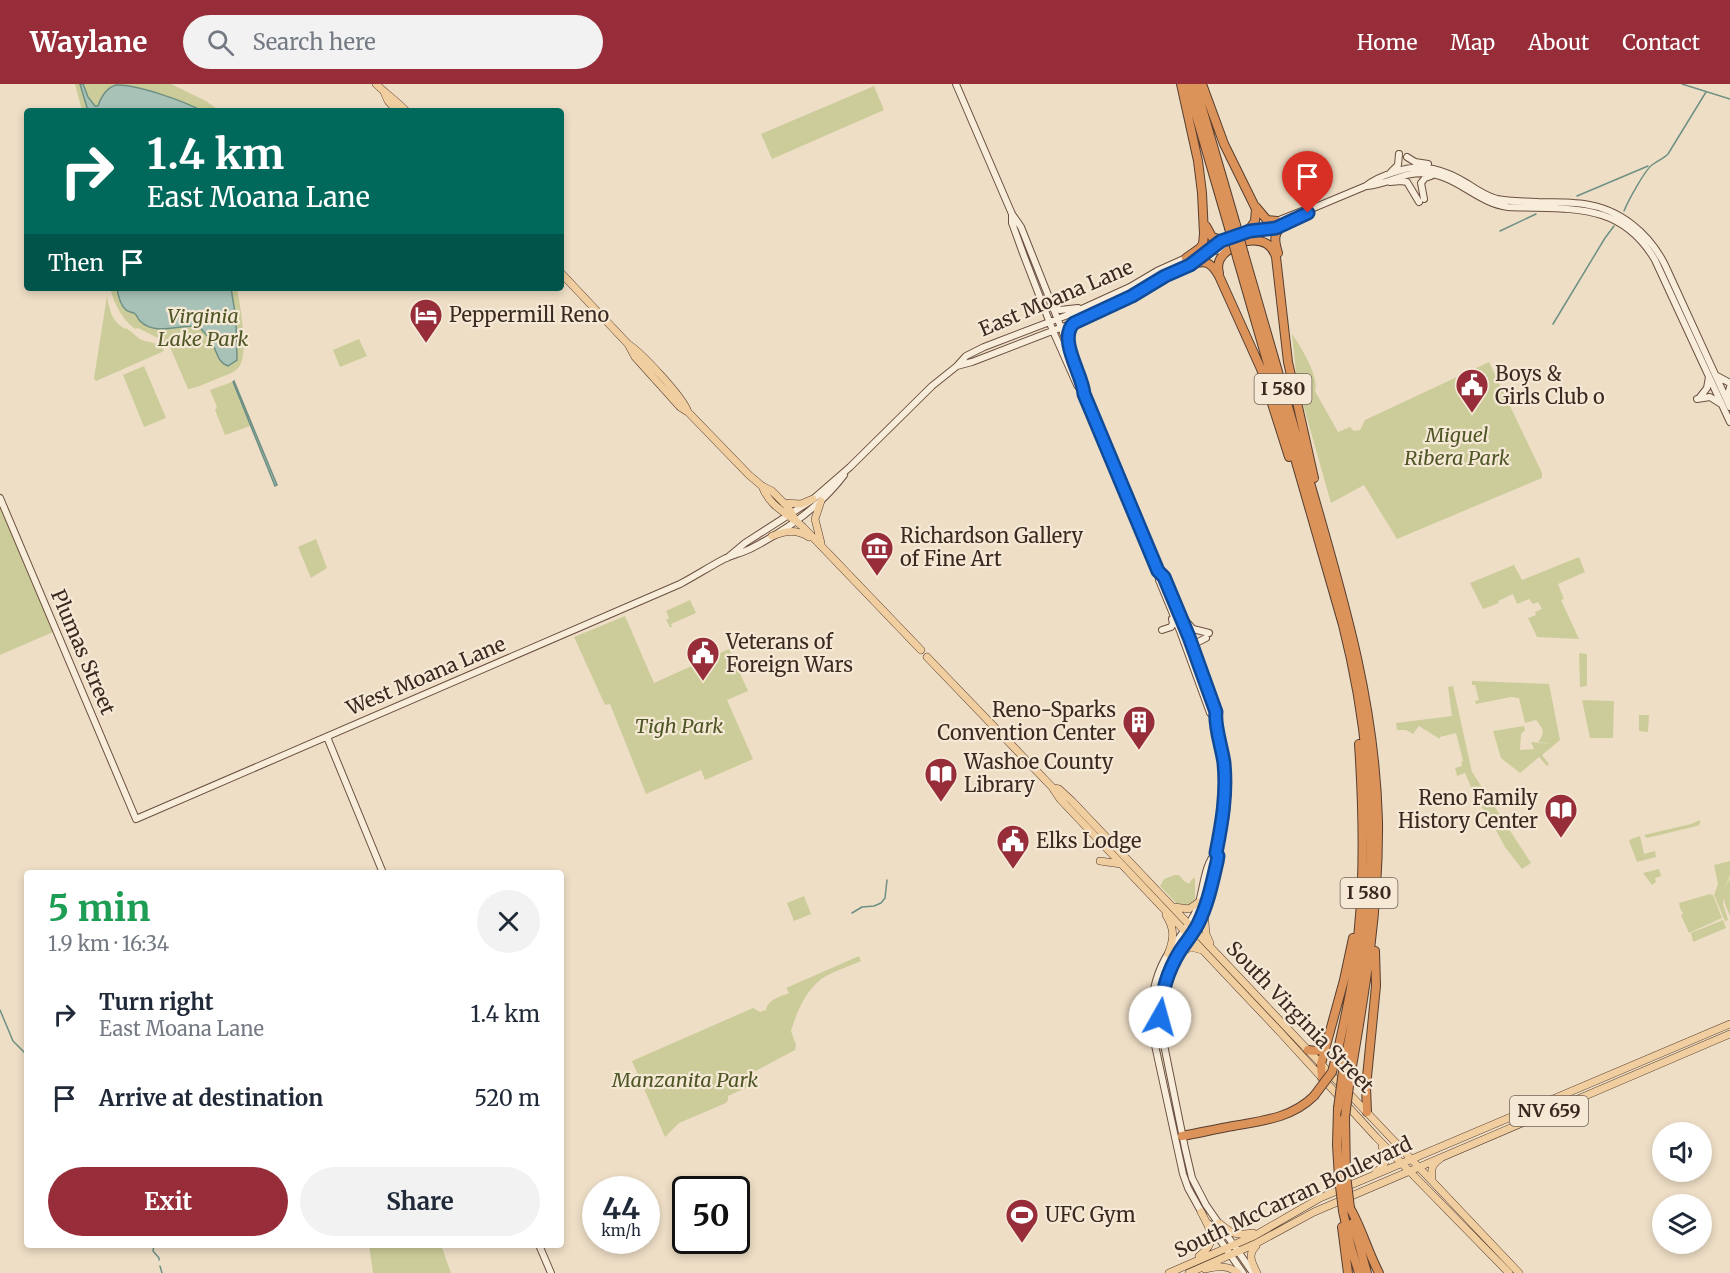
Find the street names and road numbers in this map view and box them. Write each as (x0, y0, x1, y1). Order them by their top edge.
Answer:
street label: East Moana Lane (975, 254, 1137, 341)
road number: I 580 (1254, 374, 1312, 404)
street label: Plumas Street (46, 585, 121, 718)
street label: West Moana Lane (342, 631, 509, 721)
road number: I 580 (1340, 878, 1398, 908)
street label: South Virginia Street (1222, 936, 1379, 1098)
road number: NV 659 (1510, 1096, 1588, 1126)
street label: South McCarran Boulevard (1170, 1130, 1416, 1263)

